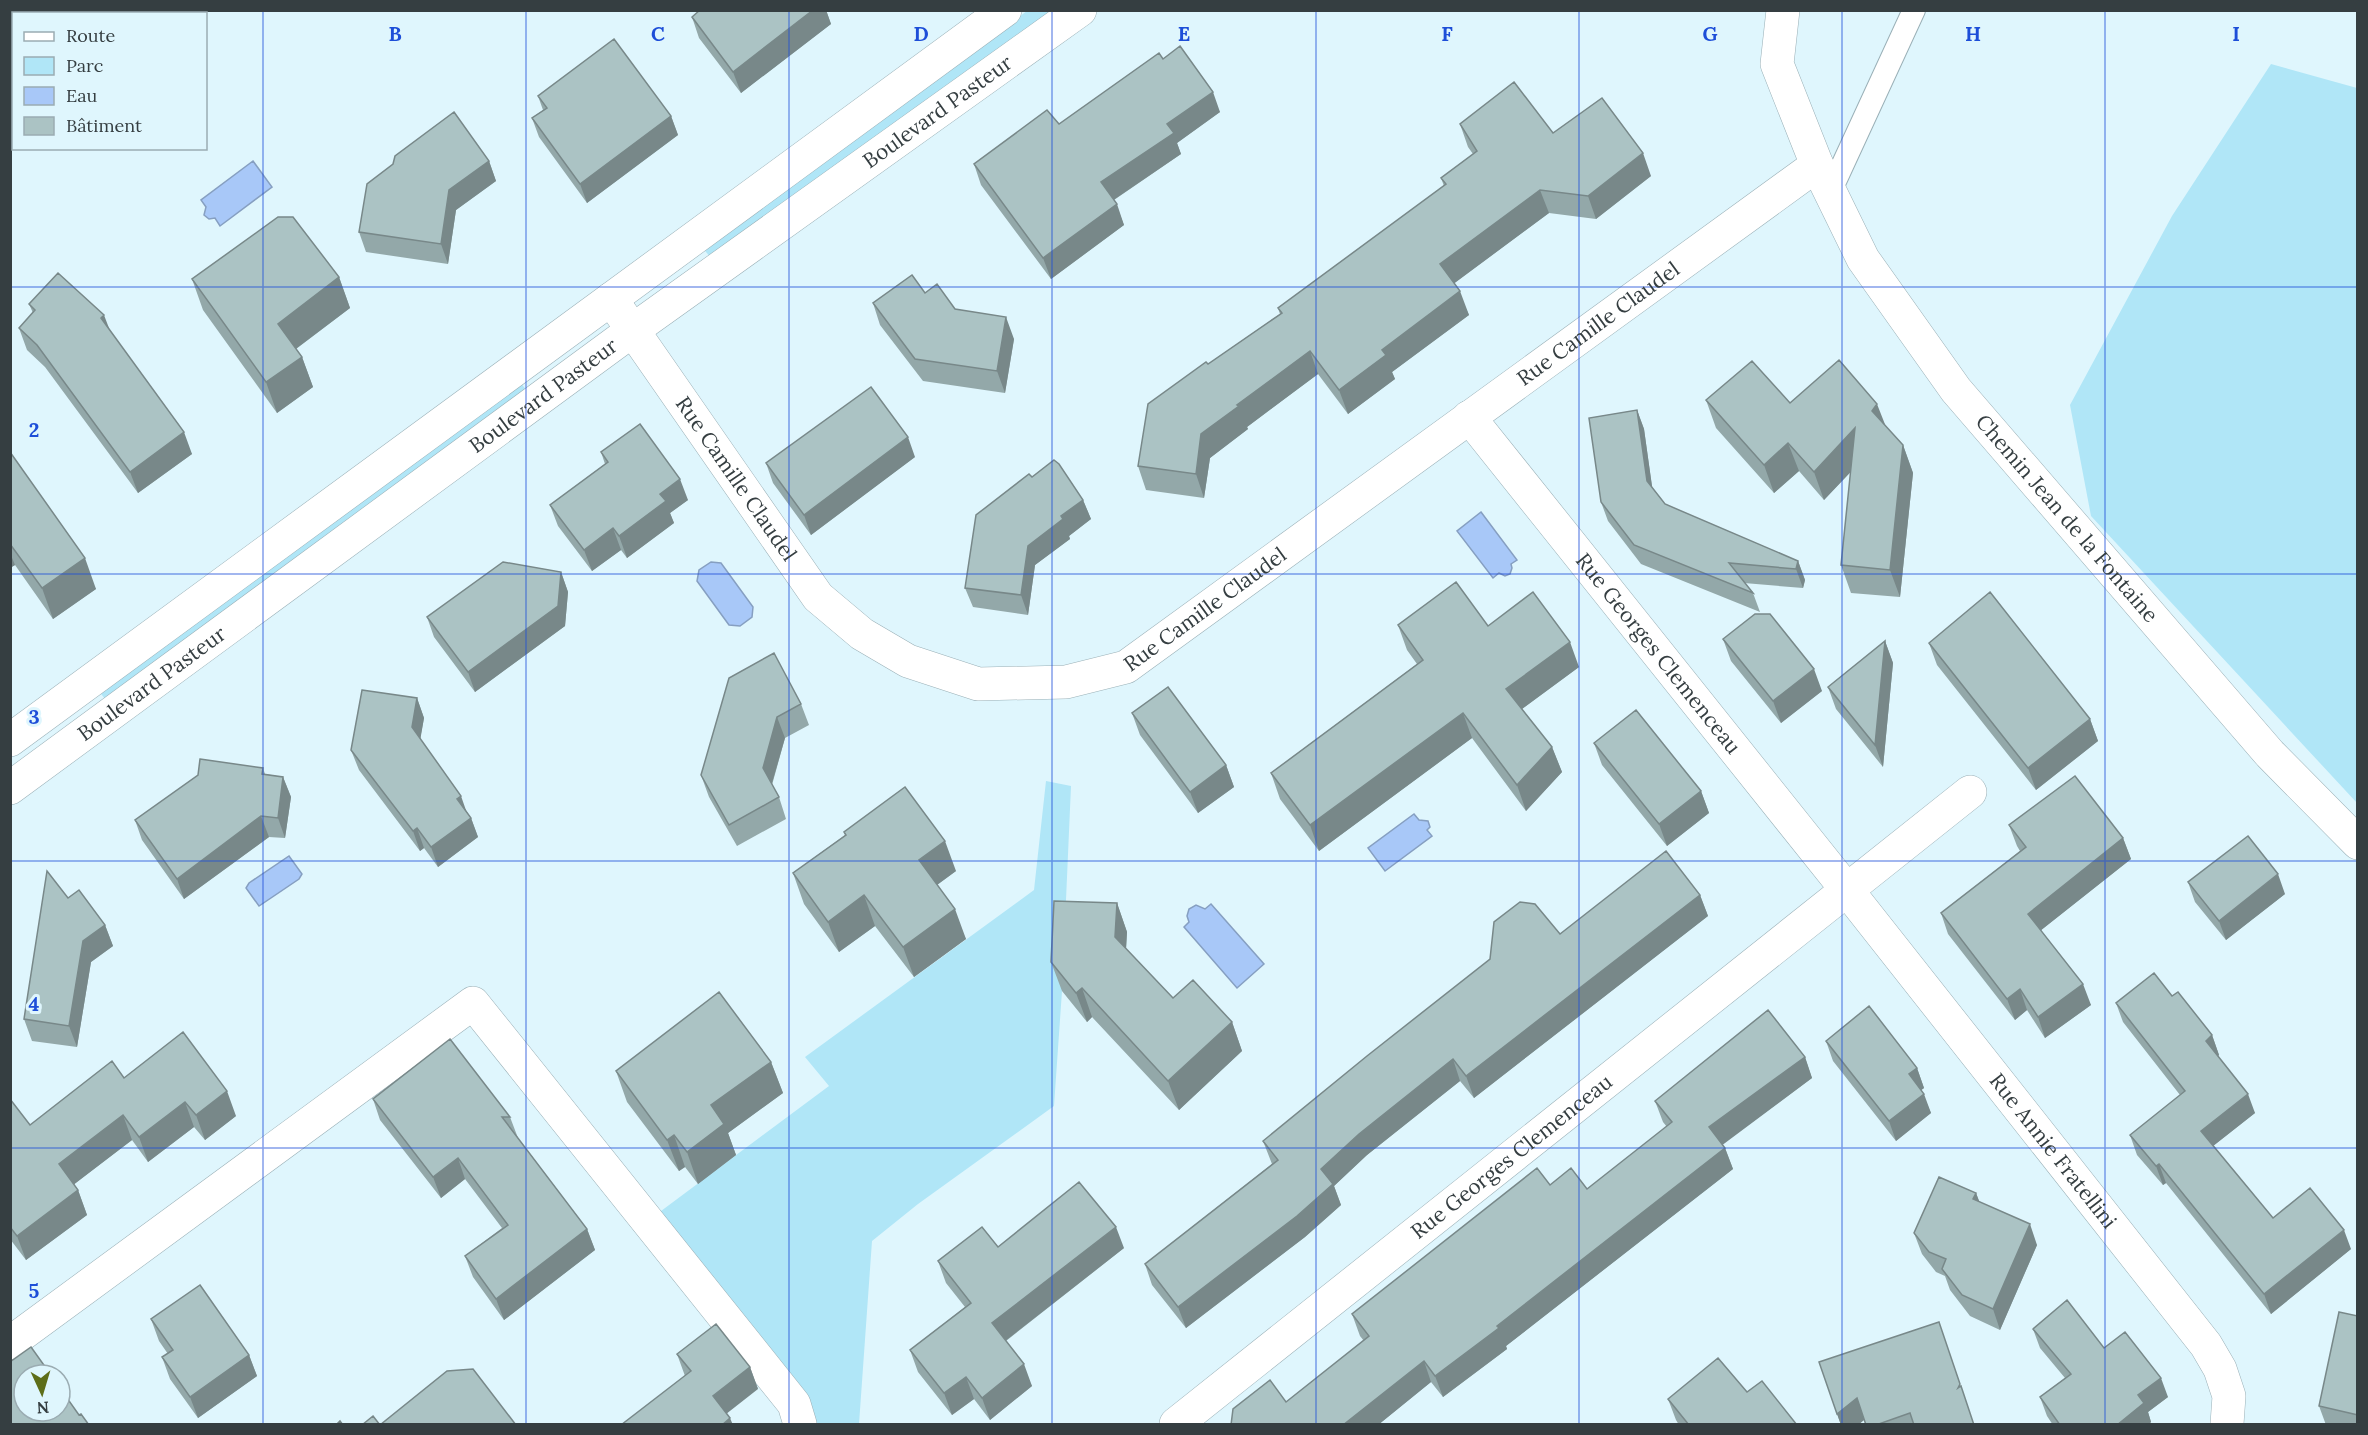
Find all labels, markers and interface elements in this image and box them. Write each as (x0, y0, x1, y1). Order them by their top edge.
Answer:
legend (12, 12, 207, 150)
text: B (388, 21, 402, 46)
text: C (651, 21, 665, 46)
text: D (913, 21, 929, 46)
text: E (1178, 21, 1190, 46)
text: F (1441, 21, 1453, 46)
text: G (1702, 21, 1718, 46)
text: H (1965, 21, 1981, 46)
text: I (2232, 21, 2240, 46)
text: Route (66, 24, 115, 47)
street label: Boulevard Pasteur (857, 49, 1017, 174)
text: Parc (66, 54, 103, 77)
text: Eau (66, 84, 97, 107)
text: Bâtiment (66, 114, 142, 137)
street label: Rue Camille Claudel (1511, 255, 1685, 392)
street label: Boulevard Pasteur (464, 332, 623, 459)
street label: Rue Camille Claudel (670, 391, 803, 566)
street label: Chemin Jean de la Fontaine (1970, 409, 2164, 628)
text: 2 (29, 417, 39, 442)
street label: Rue Camille Claudel (1118, 541, 1291, 677)
street label: Rue Georges Clemenceau (1570, 547, 1747, 759)
street label: Boulevard Pasteur (72, 620, 231, 747)
text: 3 (28, 704, 40, 729)
text: 4 (29, 991, 40, 1016)
street label: Rue Georges Clemenceau (1405, 1068, 1617, 1245)
street label: Rue Annie Fratellini (1984, 1068, 2123, 1234)
text: 5 (29, 1278, 40, 1303)
north arrow (12, 1363, 72, 1423)
text: N (36, 1398, 50, 1418)

